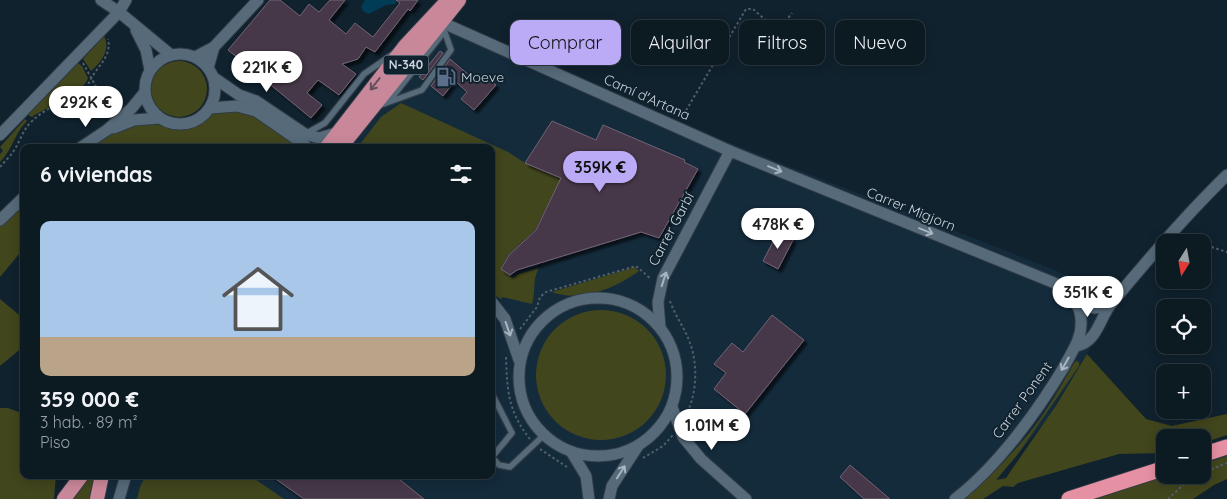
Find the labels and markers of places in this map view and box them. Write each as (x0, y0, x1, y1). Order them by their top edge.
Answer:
pin: 221K € (226, 51, 308, 93)
fuel station icon: Moeve (435, 66, 457, 88)
place label: Moeve (461, 68, 504, 86)
pin: 292K € (45, 86, 127, 128)
pin: 359K € (559, 150, 641, 193)
pin: 478K € (737, 208, 819, 250)
pin: 351K € (1047, 276, 1129, 318)
pin: 1.01M € (666, 408, 758, 451)

